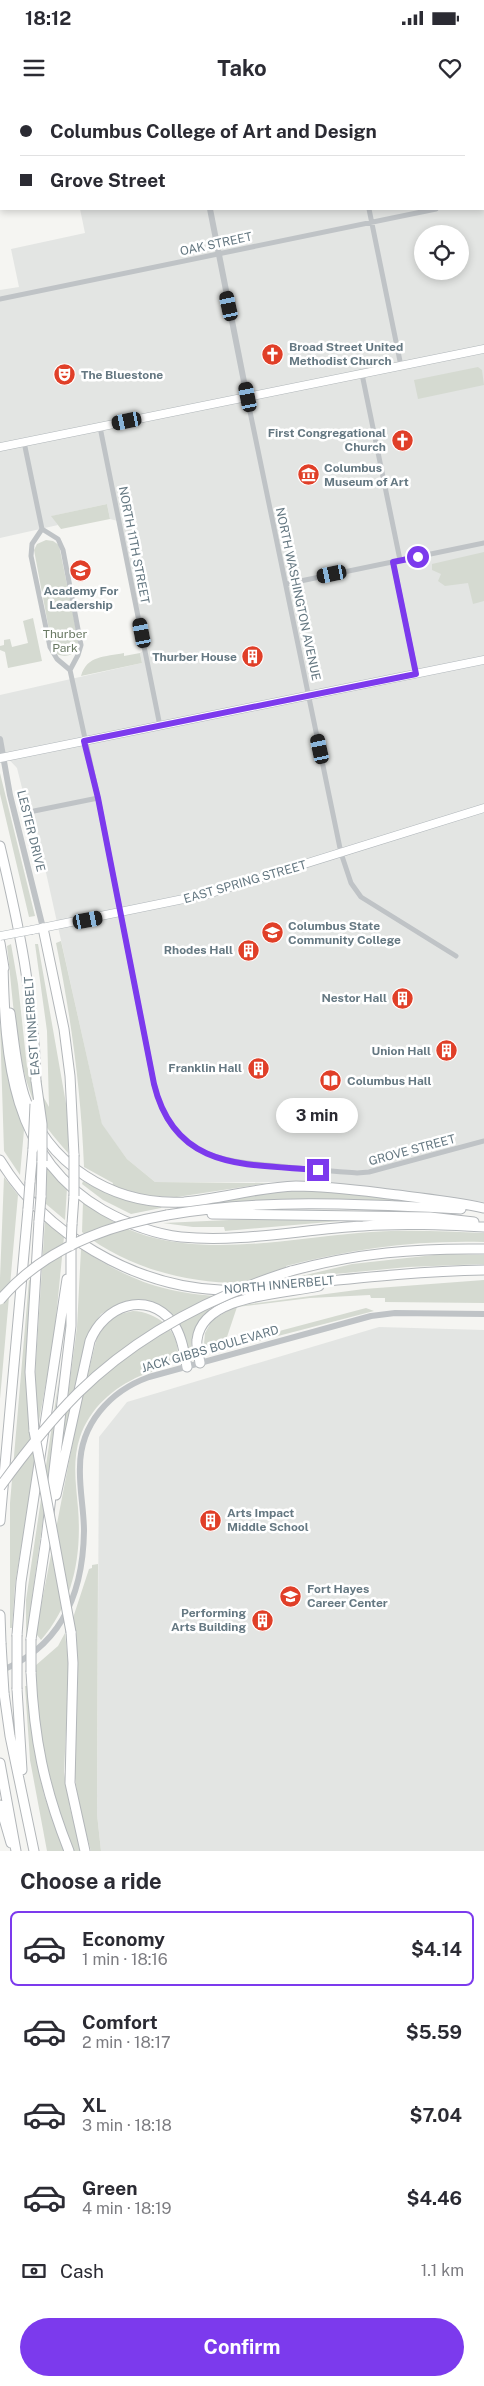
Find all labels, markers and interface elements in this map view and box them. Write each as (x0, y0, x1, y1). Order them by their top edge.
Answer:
text: 18:12 (25, 7, 71, 29)
icon: menu (20, 54, 48, 82)
icon: heart (436, 54, 464, 82)
text: Tako (217, 55, 267, 81)
text: Columbus College of Art and Design (50, 120, 377, 142)
text: Grove Street (50, 169, 166, 191)
map controls (414, 225, 469, 280)
button: locate (414, 225, 469, 280)
street label: OAK STREET (179, 230, 253, 258)
car (218, 290, 239, 322)
place label: Broad Street United Methodist Church (289, 340, 403, 368)
church icon: Broad Street United Methodist Church (261, 342, 285, 366)
theatre icon: The Bluestone (53, 363, 77, 387)
place label: The Bluestone (81, 368, 163, 382)
car (237, 381, 258, 413)
car (110, 411, 143, 431)
place label: First Congregational Church (268, 426, 386, 454)
church icon: First Congregational Church (390, 428, 414, 452)
place label: Columbus Museum of Art (324, 461, 409, 489)
museum icon: Columbus Museum of Art (296, 463, 320, 487)
street label: NORTH 11TH STREET (116, 485, 152, 605)
street label: NORTH WASHINGTON AVENUE (273, 506, 323, 682)
route start (407, 546, 429, 568)
school or university icon: Academy For Leadership (69, 558, 93, 582)
car (315, 564, 348, 584)
place label: Academy For Leadership (44, 584, 119, 612)
car (131, 617, 152, 649)
park label: Thurber Park (43, 627, 88, 655)
building icon: Thurber House (241, 645, 265, 669)
place label: Thurber House (152, 650, 237, 664)
car (309, 733, 330, 765)
street label: LESTER DRIVE (14, 789, 48, 873)
street label: EAST SPRING STREET (182, 858, 308, 906)
car (71, 910, 104, 930)
place label: Columbus State Community College (288, 919, 401, 947)
school or university icon: Columbus State Community College (260, 921, 284, 945)
building icon: Rhodes Hall (237, 938, 261, 962)
place label: Rhodes Hall (164, 943, 233, 957)
street label: EAST INNERBELT (22, 976, 42, 1076)
building icon: Nestor Hall (391, 986, 415, 1010)
place label: Nestor Hall (322, 991, 387, 1005)
building icon: Union Hall (435, 1039, 459, 1063)
place label: Union Hall (372, 1044, 431, 1058)
building icon: Franklin Hall (246, 1056, 270, 1080)
place label: Franklin Hall (168, 1061, 242, 1075)
library icon: Columbus Hall (319, 1069, 343, 1093)
place label: Columbus Hall (347, 1074, 431, 1088)
callout: 3 min (277, 1098, 359, 1132)
text: 3 min (296, 1106, 338, 1125)
street label: GROVE STREET (367, 1132, 457, 1168)
route end (307, 1159, 329, 1181)
street label: NORTH INNERBELT (223, 1273, 335, 1297)
street label: JACK GIBBS BOULEVARD (140, 1323, 280, 1375)
place label: Arts Impact Middle School (227, 1506, 309, 1534)
building icon: Arts Impact Middle School (199, 1508, 223, 1532)
place label: Fort Hayes Career Center (307, 1582, 388, 1610)
school or university icon: Fort Hayes Career Center (279, 1584, 303, 1608)
place label: Performing Arts Building (171, 1606, 246, 1634)
building icon: Performing Arts Building (250, 1608, 274, 1632)
text: Choose a ride (20, 1868, 162, 1894)
icon: car (22, 1926, 67, 1971)
text: Economy (82, 1928, 165, 1950)
text: $4.14 (411, 1938, 462, 1960)
text: 1 min · 18:16 (82, 1950, 168, 1969)
icon: car (22, 2009, 67, 2054)
text: Comfort (82, 2011, 158, 2033)
text: $5.59 (406, 2021, 462, 2043)
text: 2 min · 18:17 (82, 2033, 171, 2052)
icon: car (22, 2092, 67, 2137)
text: XL (82, 2094, 107, 2116)
text: $7.04 (410, 2104, 462, 2126)
text: 3 min · 18:18 (82, 2116, 172, 2135)
icon: car (22, 2175, 67, 2220)
text: Green (82, 2177, 137, 2199)
text: $4.46 (407, 2187, 462, 2209)
text: 4 min · 18:19 (82, 2199, 171, 2218)
icon: cash (20, 2257, 48, 2285)
text: Cash (60, 2260, 104, 2282)
text: 1.1 km (421, 2261, 464, 2280)
button: Confirm (20, 2318, 464, 2376)

